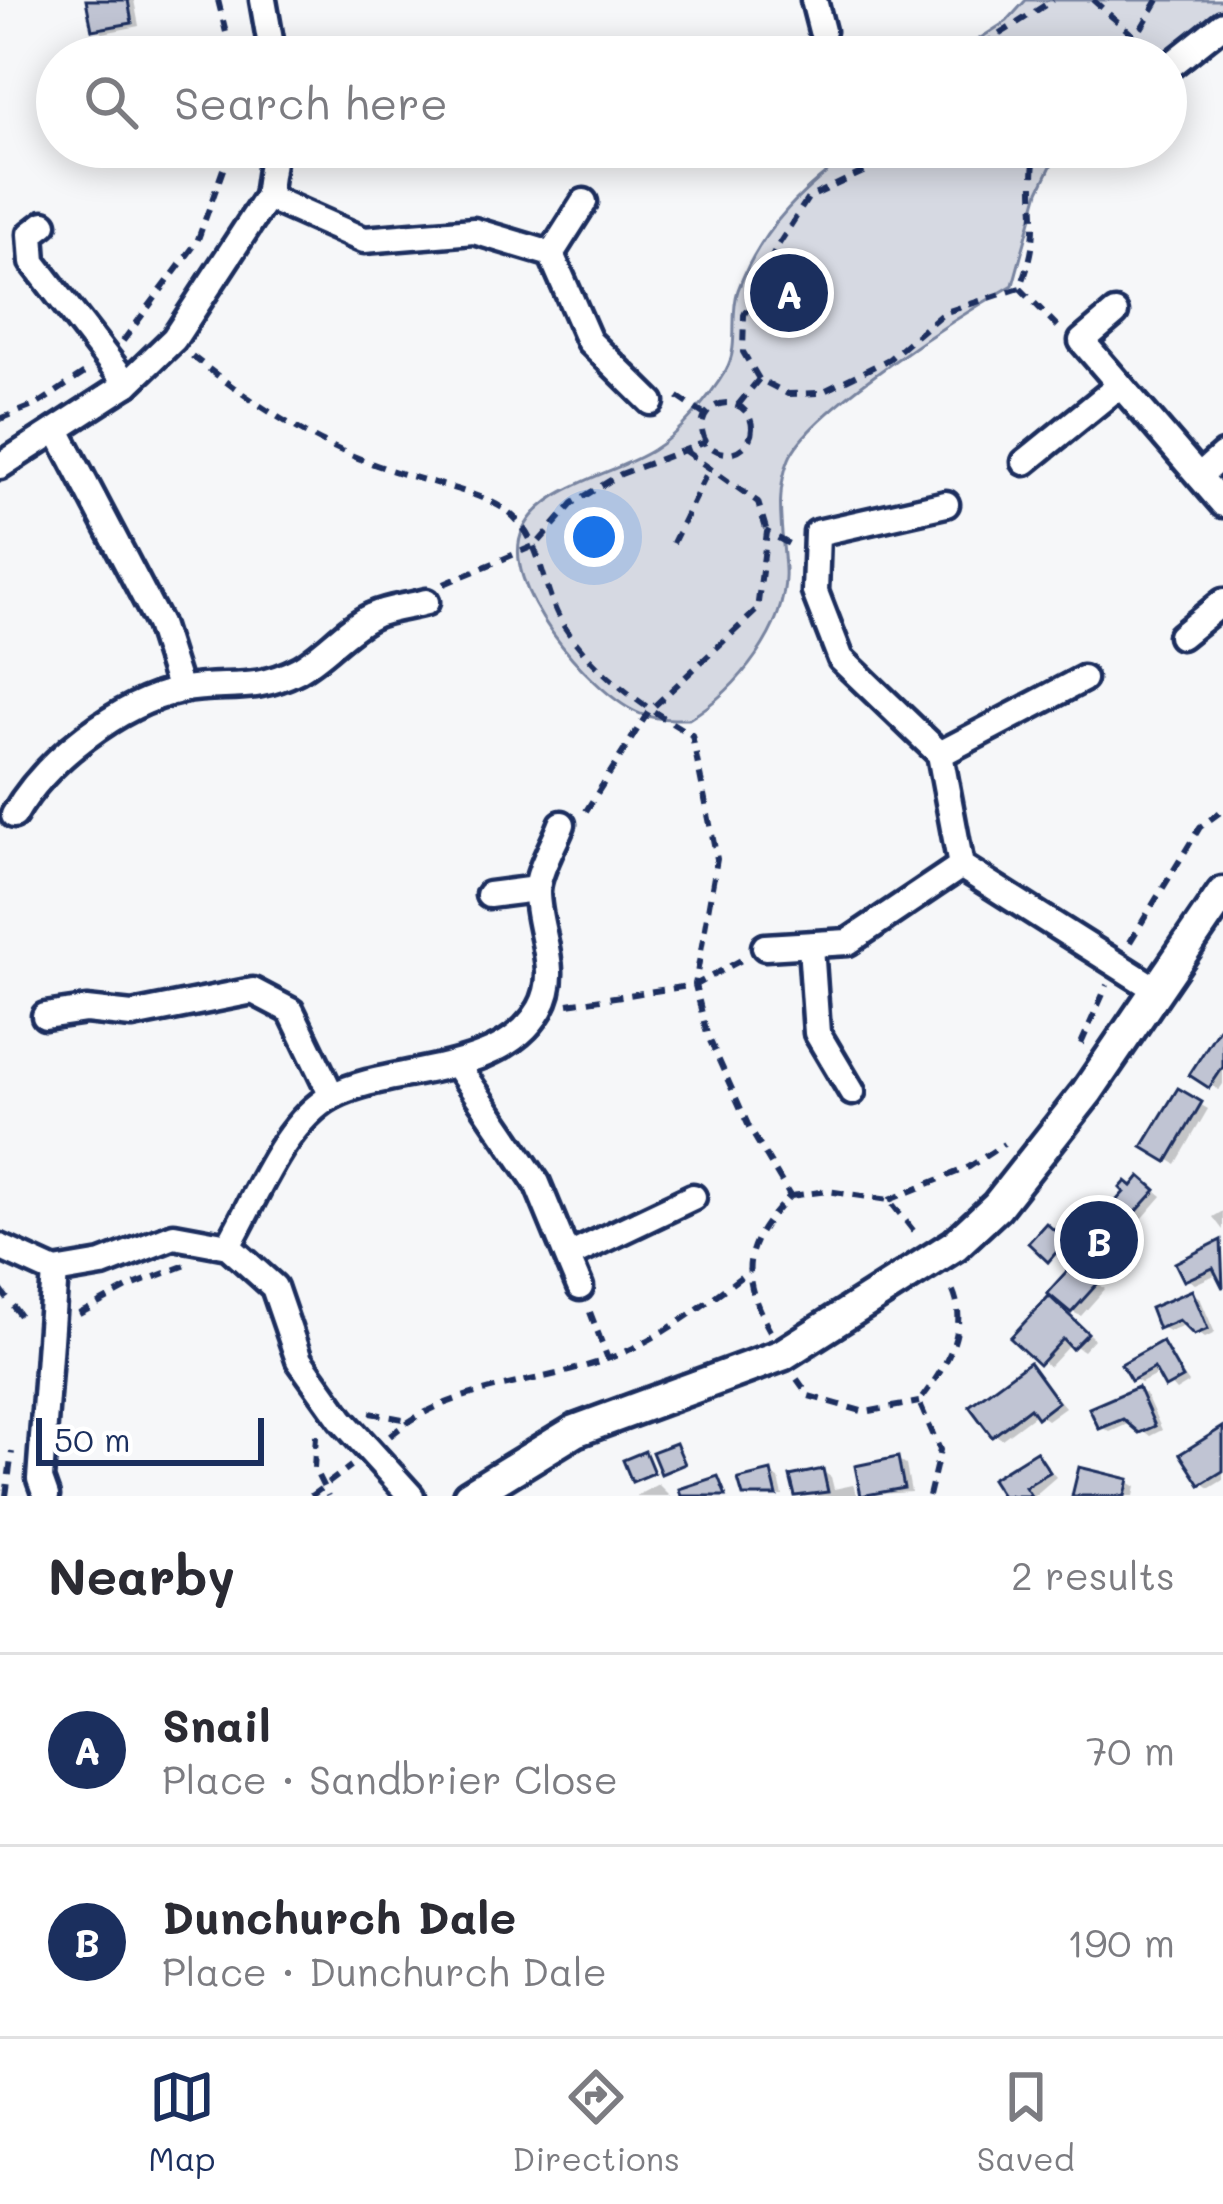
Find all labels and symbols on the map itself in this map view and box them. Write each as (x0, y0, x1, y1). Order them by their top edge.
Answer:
pin: A (750, 248, 828, 338)
your location (564, 507, 624, 567)
pin: B (1060, 1195, 1138, 1285)
scale bar (36, 1412, 264, 1465)

